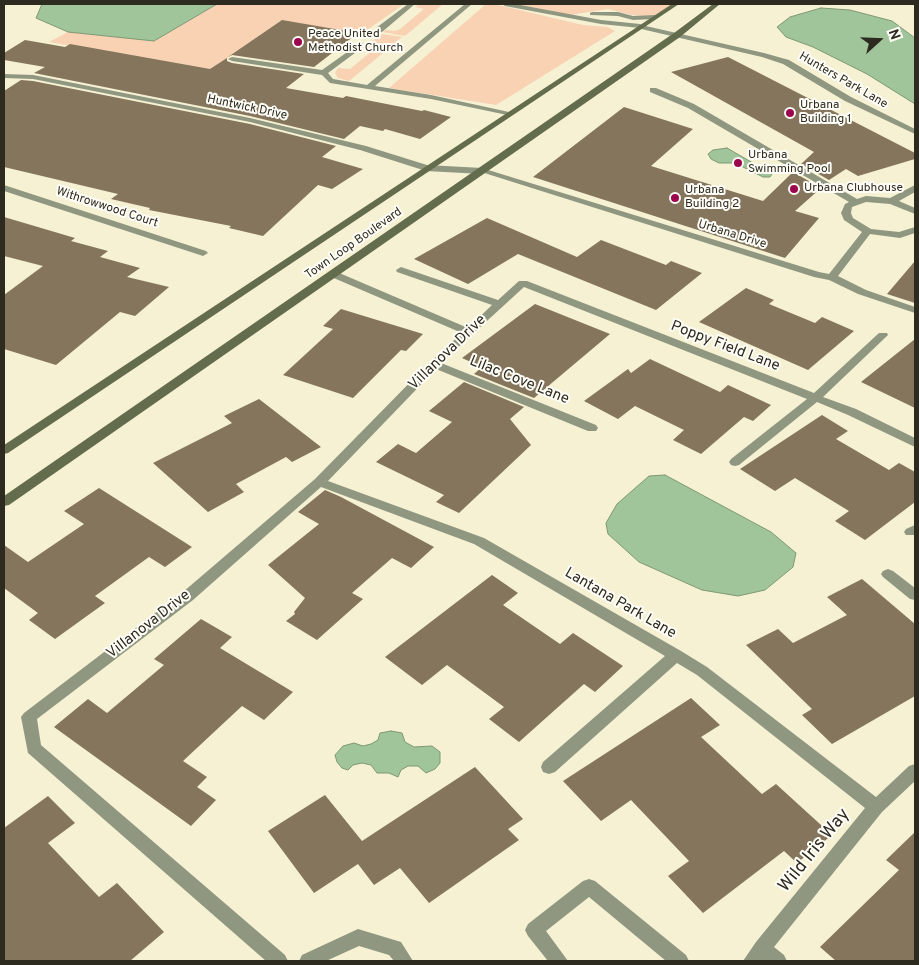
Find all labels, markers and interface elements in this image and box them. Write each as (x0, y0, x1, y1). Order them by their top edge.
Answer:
north arrow (854, 15, 904, 65)
text: N (884, 27, 903, 42)
place label: Peace United Methodist Church (308, 28, 403, 56)
marker: Peace United Methodist Church (292, 36, 304, 48)
street label: Hunters Park Lane (796, 50, 890, 112)
street label: Huntwick Drive (206, 92, 288, 124)
place label: Urbana Building 1 (800, 99, 852, 127)
marker: Urbana Building 1 (784, 107, 796, 119)
place label: Urbana Swimming Pool (748, 149, 831, 177)
marker: Urbana Swimming Pool (732, 157, 744, 169)
place label: Urbana Clubhouse (804, 182, 903, 196)
marker: Urbana Clubhouse (788, 183, 800, 195)
place label: Urbana Building 2 (685, 184, 739, 212)
street label: Withrowwood Court (54, 185, 160, 231)
marker: Urbana Building 2 (669, 192, 681, 204)
street label: Town Loop Boulevard (303, 205, 405, 283)
street label: Urbana Drive (696, 218, 768, 252)
street label: Villanova Drive (405, 312, 491, 394)
street label: Poppy Field Lane (668, 318, 782, 376)
street label: Lilac Cove Lane (467, 353, 571, 409)
street label: Lantana Park Lane (561, 565, 679, 643)
street label: Villanova Drive (104, 587, 194, 663)
street label: Wild Iris Way (775, 805, 855, 897)

